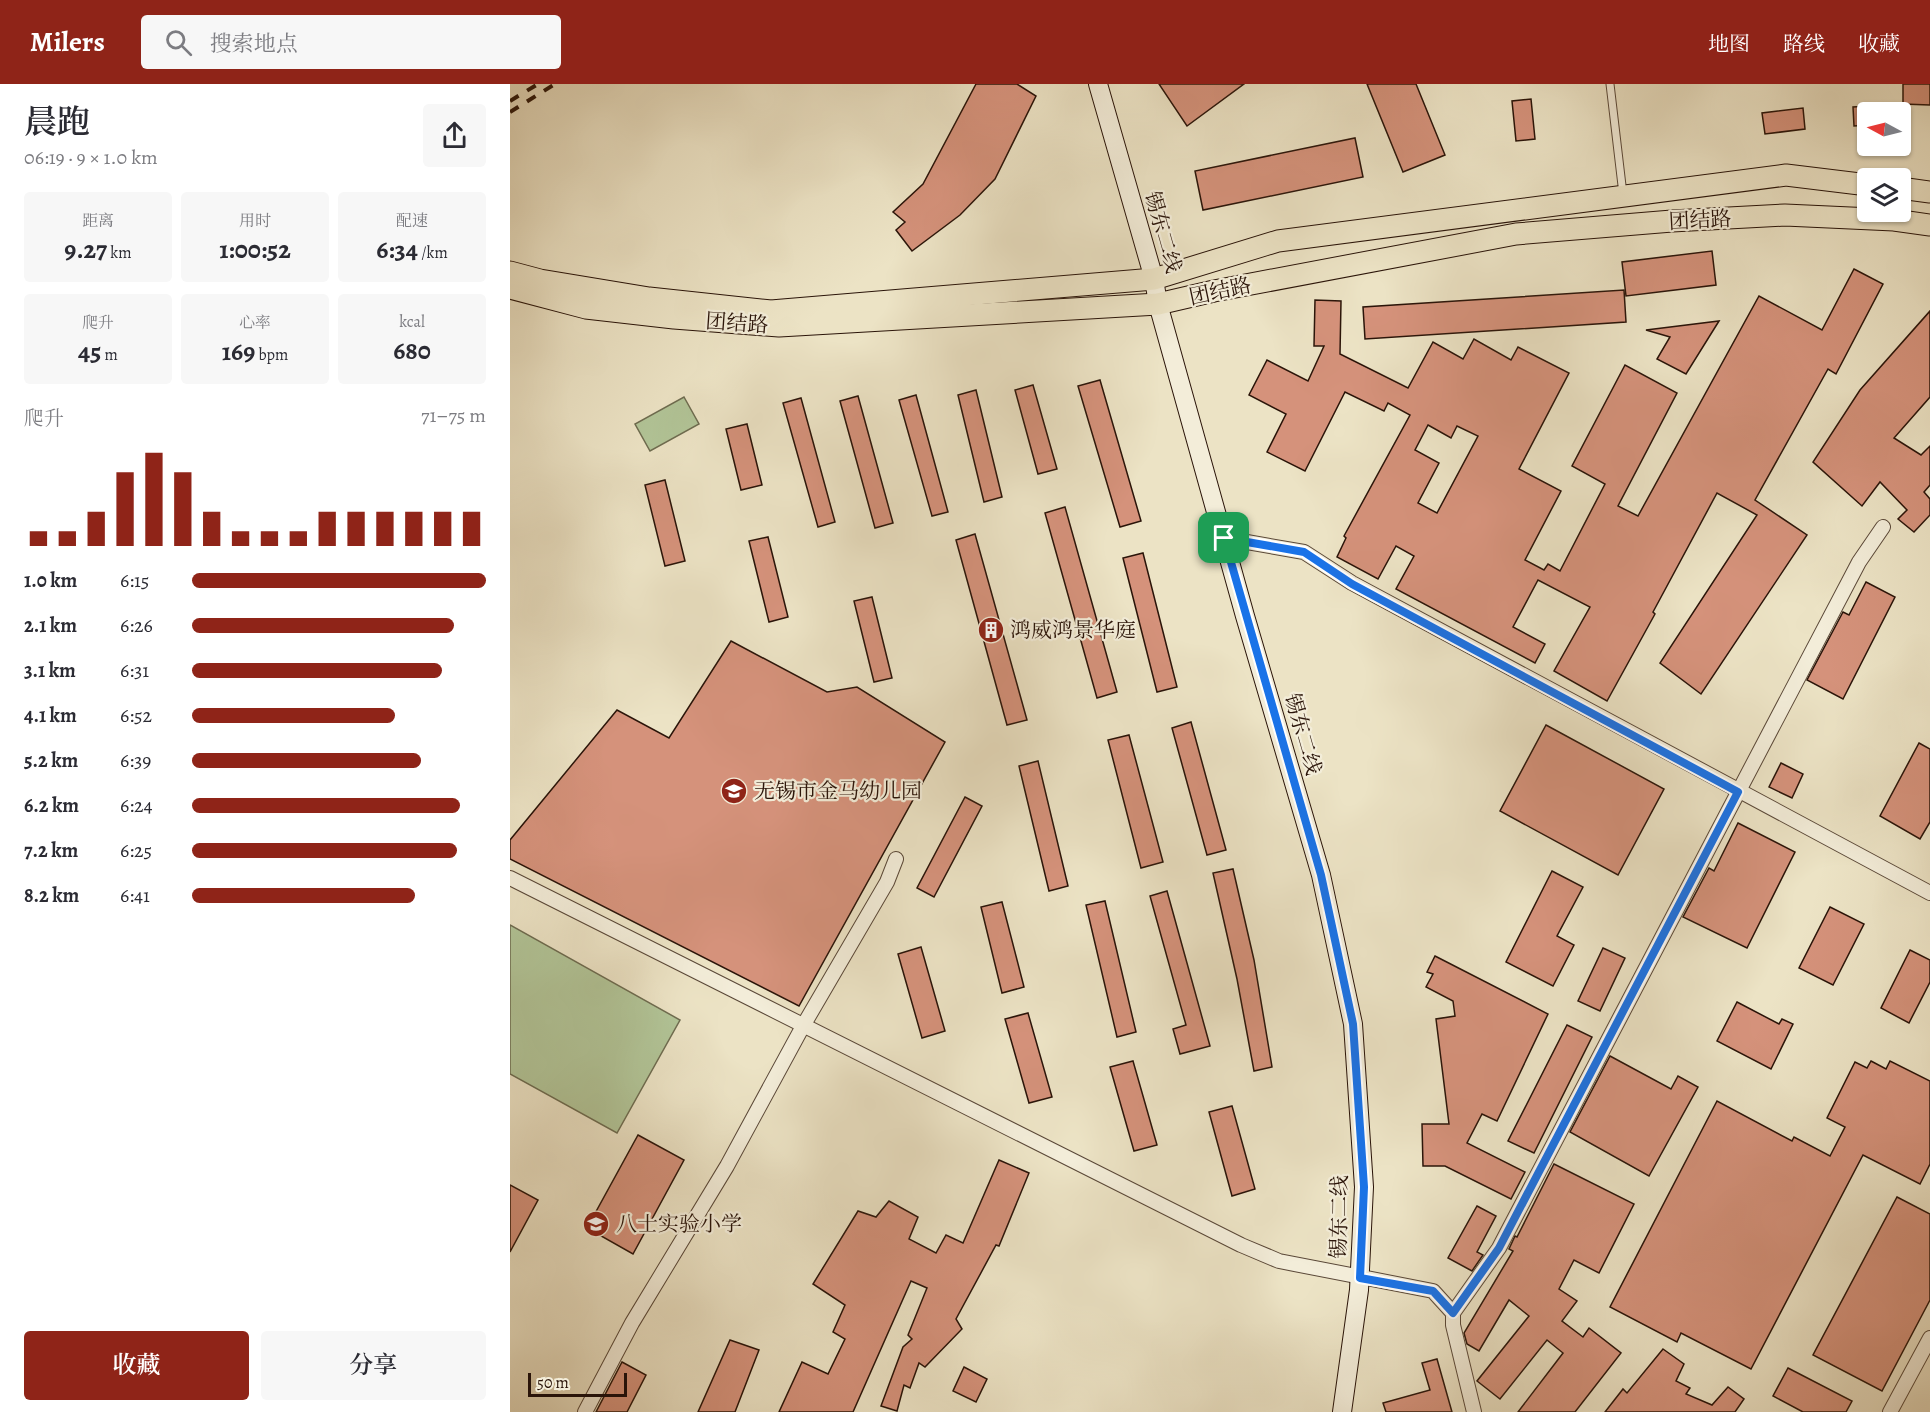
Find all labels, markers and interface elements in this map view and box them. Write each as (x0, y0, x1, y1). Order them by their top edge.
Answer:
search box (141, 15, 561, 69)
text: Milers (30, 23, 105, 61)
icon: search (162, 26, 195, 59)
text: 搜索地点 (210, 29, 298, 59)
text: 地图 (1708, 30, 1750, 58)
text: 路线 (1783, 30, 1825, 58)
text: 收藏 (1858, 30, 1900, 58)
text: 晨跑 (24, 99, 90, 144)
north arrow (1857, 102, 1911, 156)
map controls (1857, 102, 1911, 222)
button: share (423, 104, 486, 167)
text: 06:19 · 9 × 1.0 km (24, 144, 158, 171)
button: layers (1857, 168, 1911, 222)
street label: 锡东二线 (1138, 188, 1188, 276)
street label: 团结路 (1668, 204, 1732, 236)
text: 距离 (82, 210, 114, 232)
text: 用时 (239, 210, 271, 232)
text: 配速 (396, 210, 428, 232)
text: 9.27 (64, 232, 107, 267)
text: 1:00:52 (219, 232, 291, 267)
text: 6:34 (376, 232, 418, 267)
text: km (107, 242, 132, 264)
text: /km (418, 242, 448, 264)
street label: 团结路 (1186, 271, 1254, 311)
street label: 团结路 (705, 307, 769, 339)
text: kcal (399, 311, 425, 333)
text: 爬升 (82, 312, 114, 334)
text: 心率 (239, 312, 271, 334)
text: 680 (393, 333, 431, 368)
text: 45 (78, 334, 101, 369)
text: 169 (222, 334, 255, 369)
text: m (101, 344, 118, 366)
text: bpm (255, 344, 288, 366)
text: 71–75 m (421, 402, 486, 429)
text: 爬升 (24, 405, 64, 432)
pin (1198, 512, 1249, 563)
icon: arrive (1207, 521, 1240, 554)
text: 1.0 km (24, 567, 77, 594)
text: 6:15 (120, 567, 149, 594)
text: 2.1 km (24, 612, 77, 639)
text: 6:26 (120, 612, 153, 639)
building icon: 鸿威鸿景华庭 (976, 615, 1006, 645)
place label: 鸿威鸿景华庭 (1010, 616, 1136, 644)
text: 3.1 km (24, 657, 76, 684)
text: 6:31 (120, 657, 149, 684)
street label: 锡东二线 (1278, 690, 1328, 778)
text: 4.1 km (24, 702, 77, 729)
text: 6:52 (120, 702, 152, 729)
text: 5.2 km (24, 747, 78, 774)
text: 6:39 (120, 747, 151, 774)
school or university icon: 无锡市金马幼儿园 (719, 776, 749, 806)
place label: 无锡市金马幼儿园 (754, 777, 922, 805)
text: 6.2 km (24, 792, 79, 819)
text: 6:24 (120, 792, 153, 819)
text: 7.2 km (24, 837, 78, 864)
text: 6:25 (120, 837, 152, 864)
text: 8.2 km (24, 882, 79, 909)
text: 6:41 (120, 882, 150, 909)
street label: 锡东二线 (1324, 1175, 1354, 1259)
school or university icon: 八士实验小学 (581, 1209, 611, 1239)
place label: 八士实验小学 (616, 1210, 742, 1238)
button: 收藏 (24, 1331, 249, 1400)
button: 分享 (261, 1331, 486, 1400)
scale bar (528, 1370, 627, 1398)
text: 50 m (537, 1372, 569, 1394)

